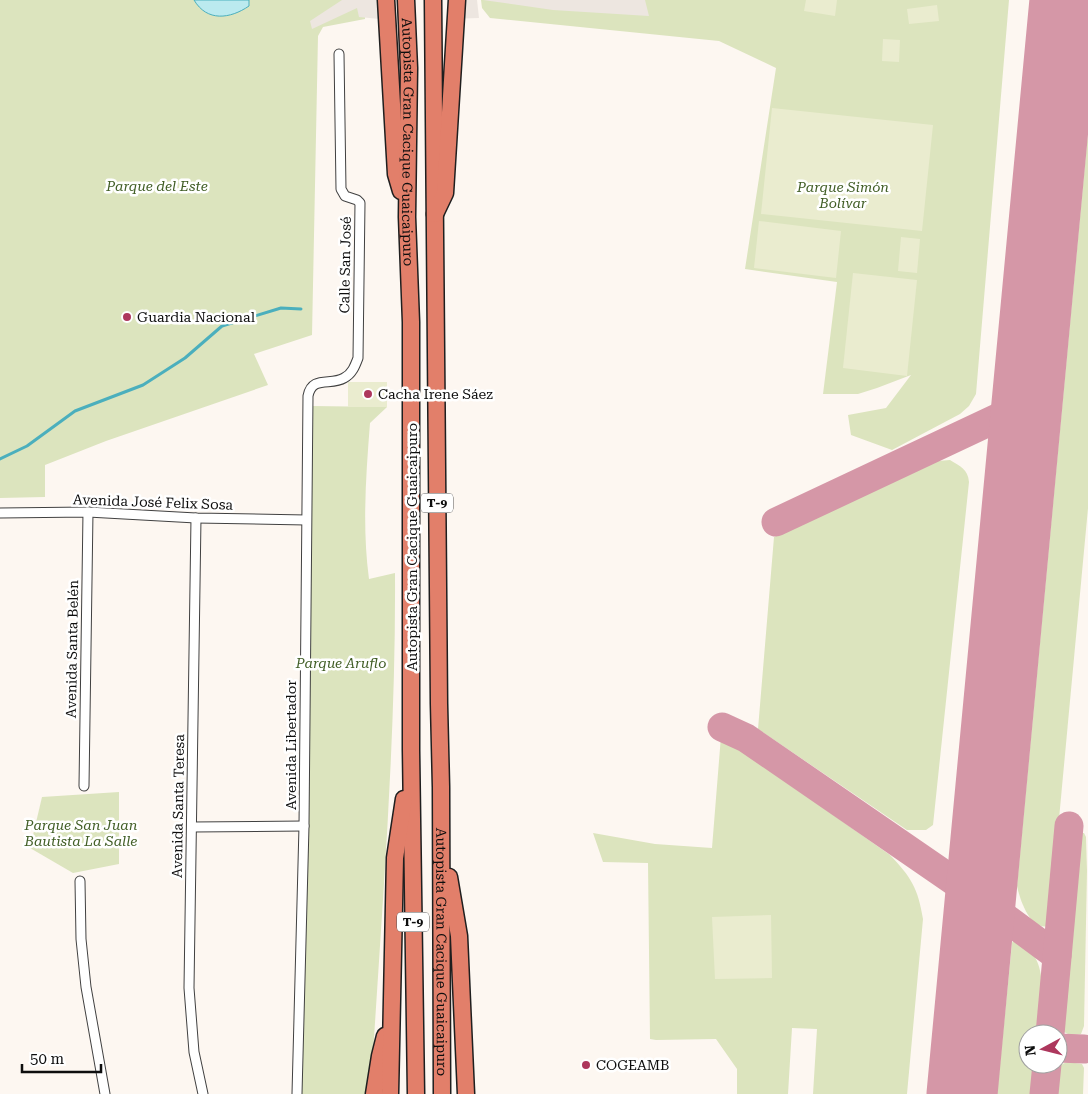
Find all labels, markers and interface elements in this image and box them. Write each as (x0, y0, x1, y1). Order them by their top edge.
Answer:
street label: Autopista Gran Cacique Guaicaipuro (399, 17, 417, 266)
park label: Parque del Este (105, 178, 208, 194)
park label: Parque Simón Bolívar (796, 179, 889, 211)
street label: Calle San José (336, 216, 354, 314)
place label: Guardia Nacional (137, 309, 256, 325)
marker: Guardia Nacional (121, 311, 133, 323)
place label: Cacha Irene Sáez (378, 386, 493, 402)
marker: Cacha Irene Sáez (362, 388, 374, 400)
street label: Autopista Gran Cacique Guaicaipuro (404, 423, 420, 671)
street label: Avenida José Felix Sosa (73, 491, 234, 513)
road number: T-9 (421, 493, 453, 512)
street label: Avenida Santa Belén (63, 580, 81, 718)
park label: Parque Aruflo (295, 655, 386, 671)
street label: Avenida Libertador (283, 680, 299, 810)
street label: Avenida Santa Teresa (169, 734, 187, 878)
park label: Parque San Juan Bautista La Salle (24, 817, 138, 849)
street label: Autopista Gran Cacique Guaicaipuro (433, 828, 450, 1076)
road number: T-9 (397, 912, 429, 932)
north arrow (1018, 1024, 1068, 1074)
scale bar (22, 1042, 101, 1074)
text: N (1021, 1044, 1039, 1057)
text: 50 m (30, 1050, 65, 1068)
place label: COGEAMB (596, 1057, 669, 1073)
marker: COGEAMB (580, 1059, 592, 1071)

